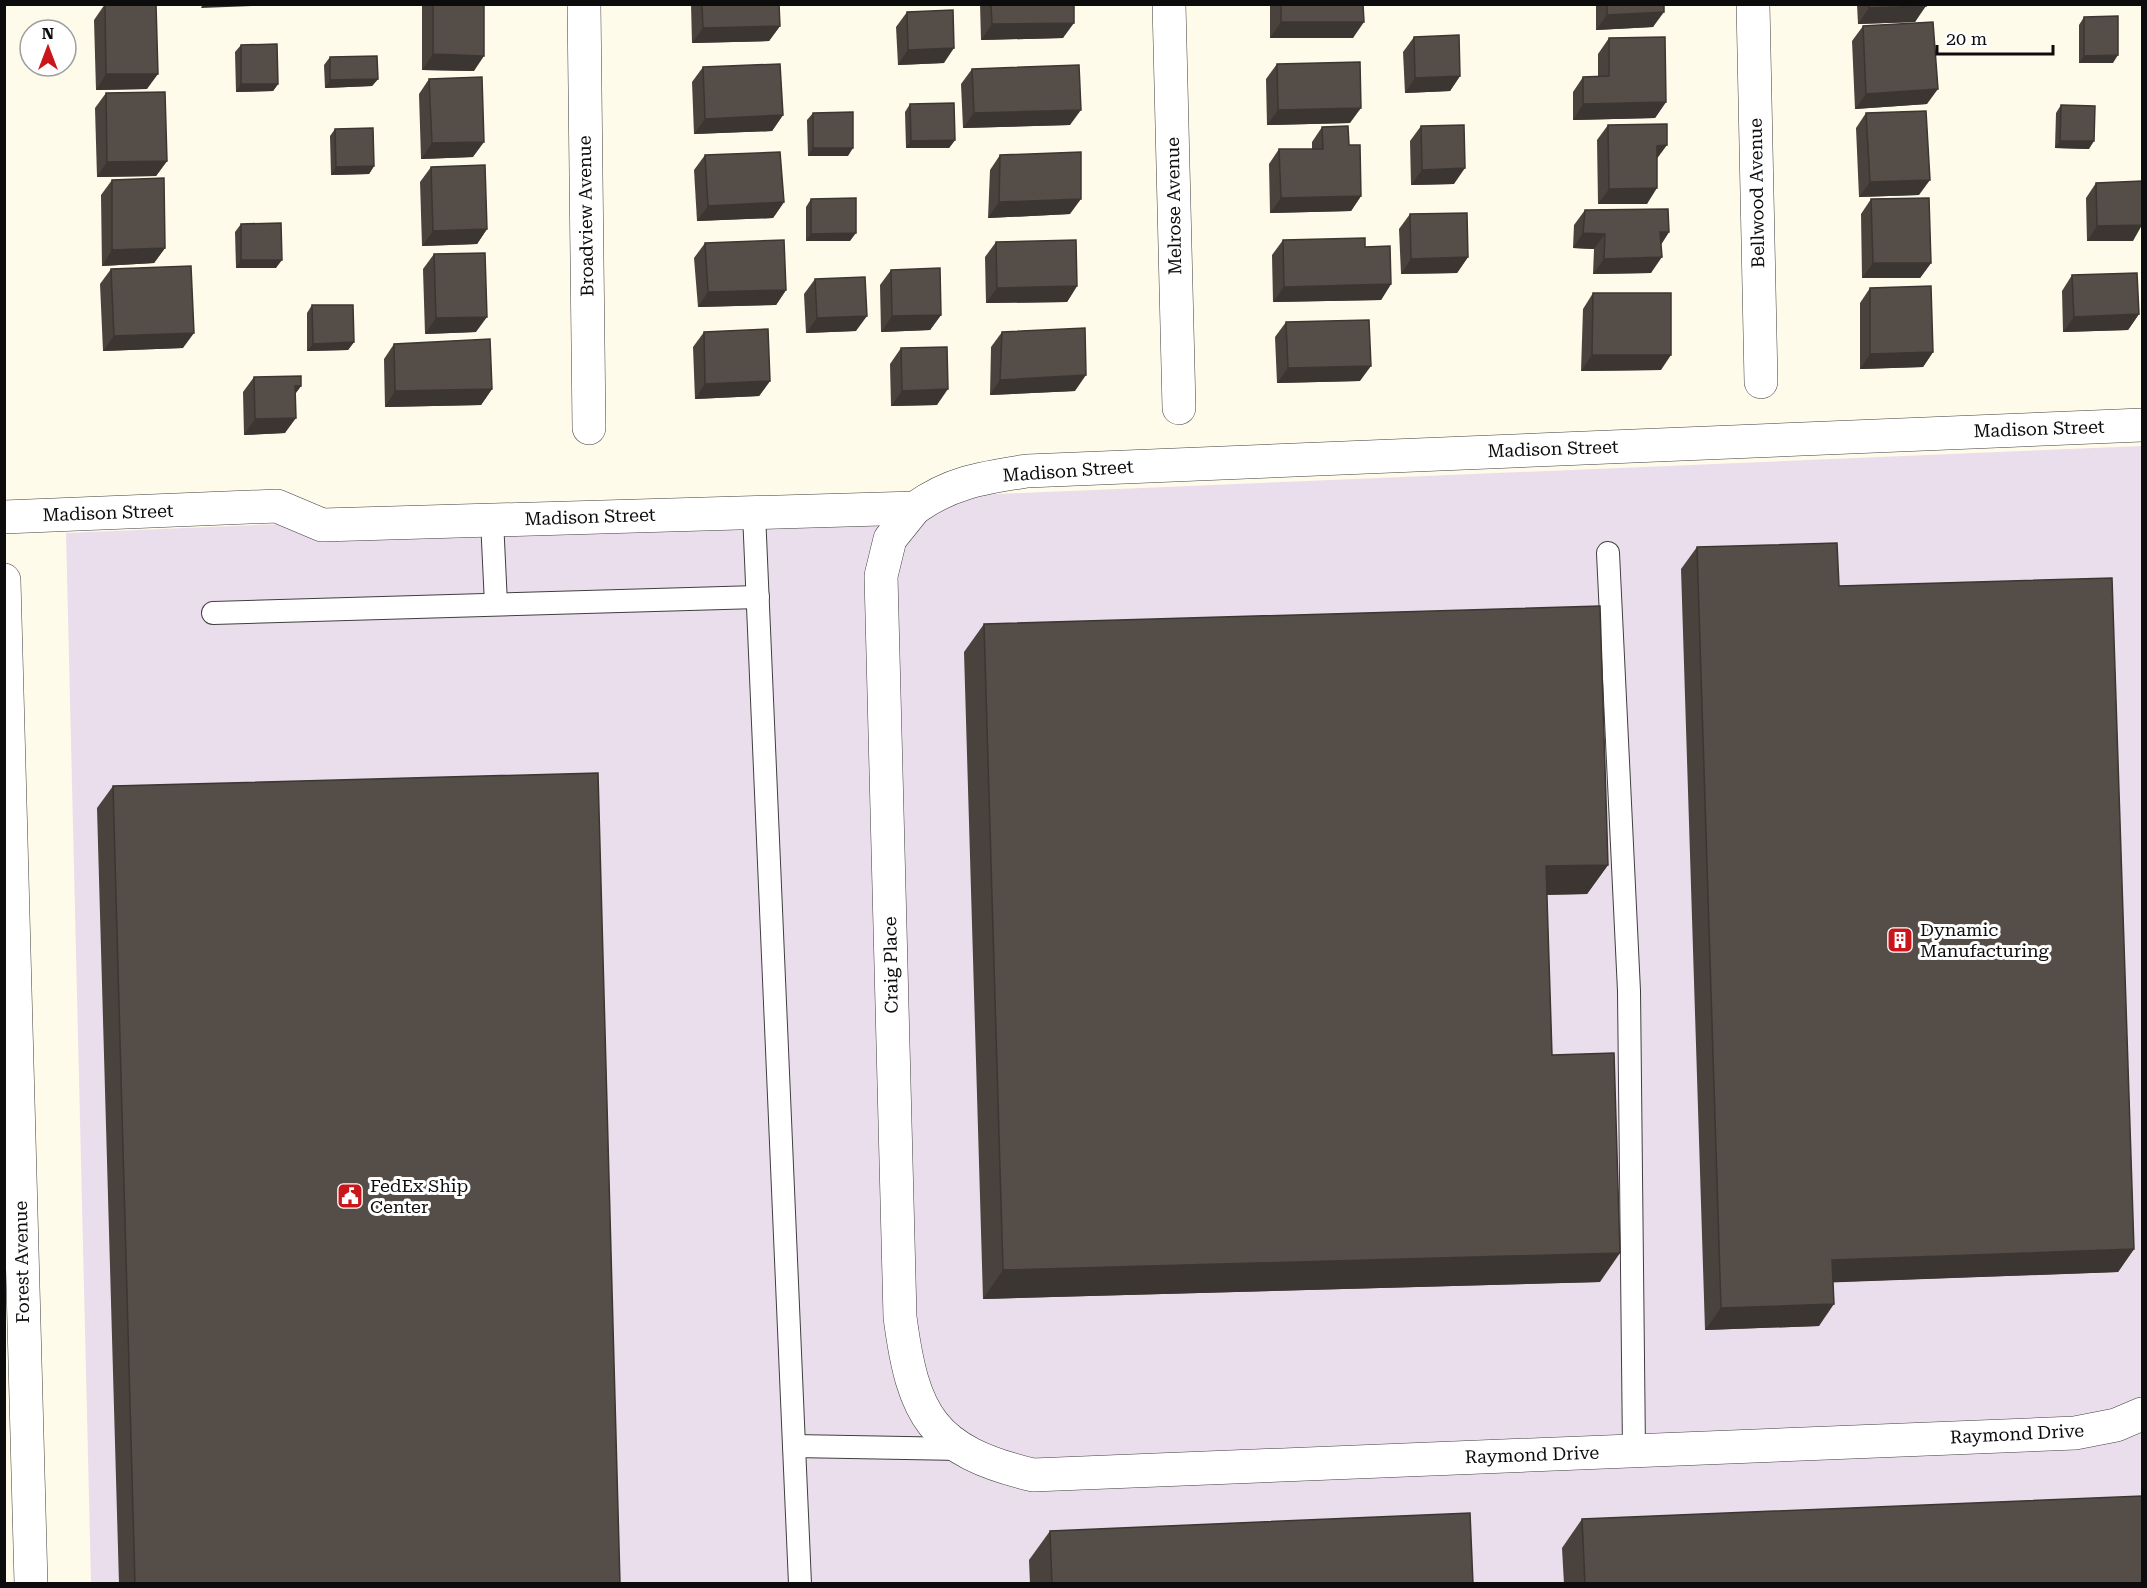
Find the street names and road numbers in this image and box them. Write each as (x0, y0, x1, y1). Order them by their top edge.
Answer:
street label: Bellwood Avenue (1745, 118, 1768, 268)
street label: Broadview Avenue (574, 135, 597, 297)
street label: Melrose Avenue (1162, 137, 1185, 275)
street label: Madison Street (1973, 416, 2105, 441)
street label: Madison Street (1487, 436, 1619, 461)
street label: Madison Street (1002, 455, 1134, 486)
street label: Madison Street (42, 500, 174, 525)
street label: Madison Street (524, 504, 656, 529)
street label: Craig Place (879, 916, 902, 1014)
street label: Forest Avenue (10, 1200, 33, 1323)
street label: Raymond Drive (1949, 1419, 2085, 1448)
street label: Raymond Drive (1464, 1442, 1600, 1467)

